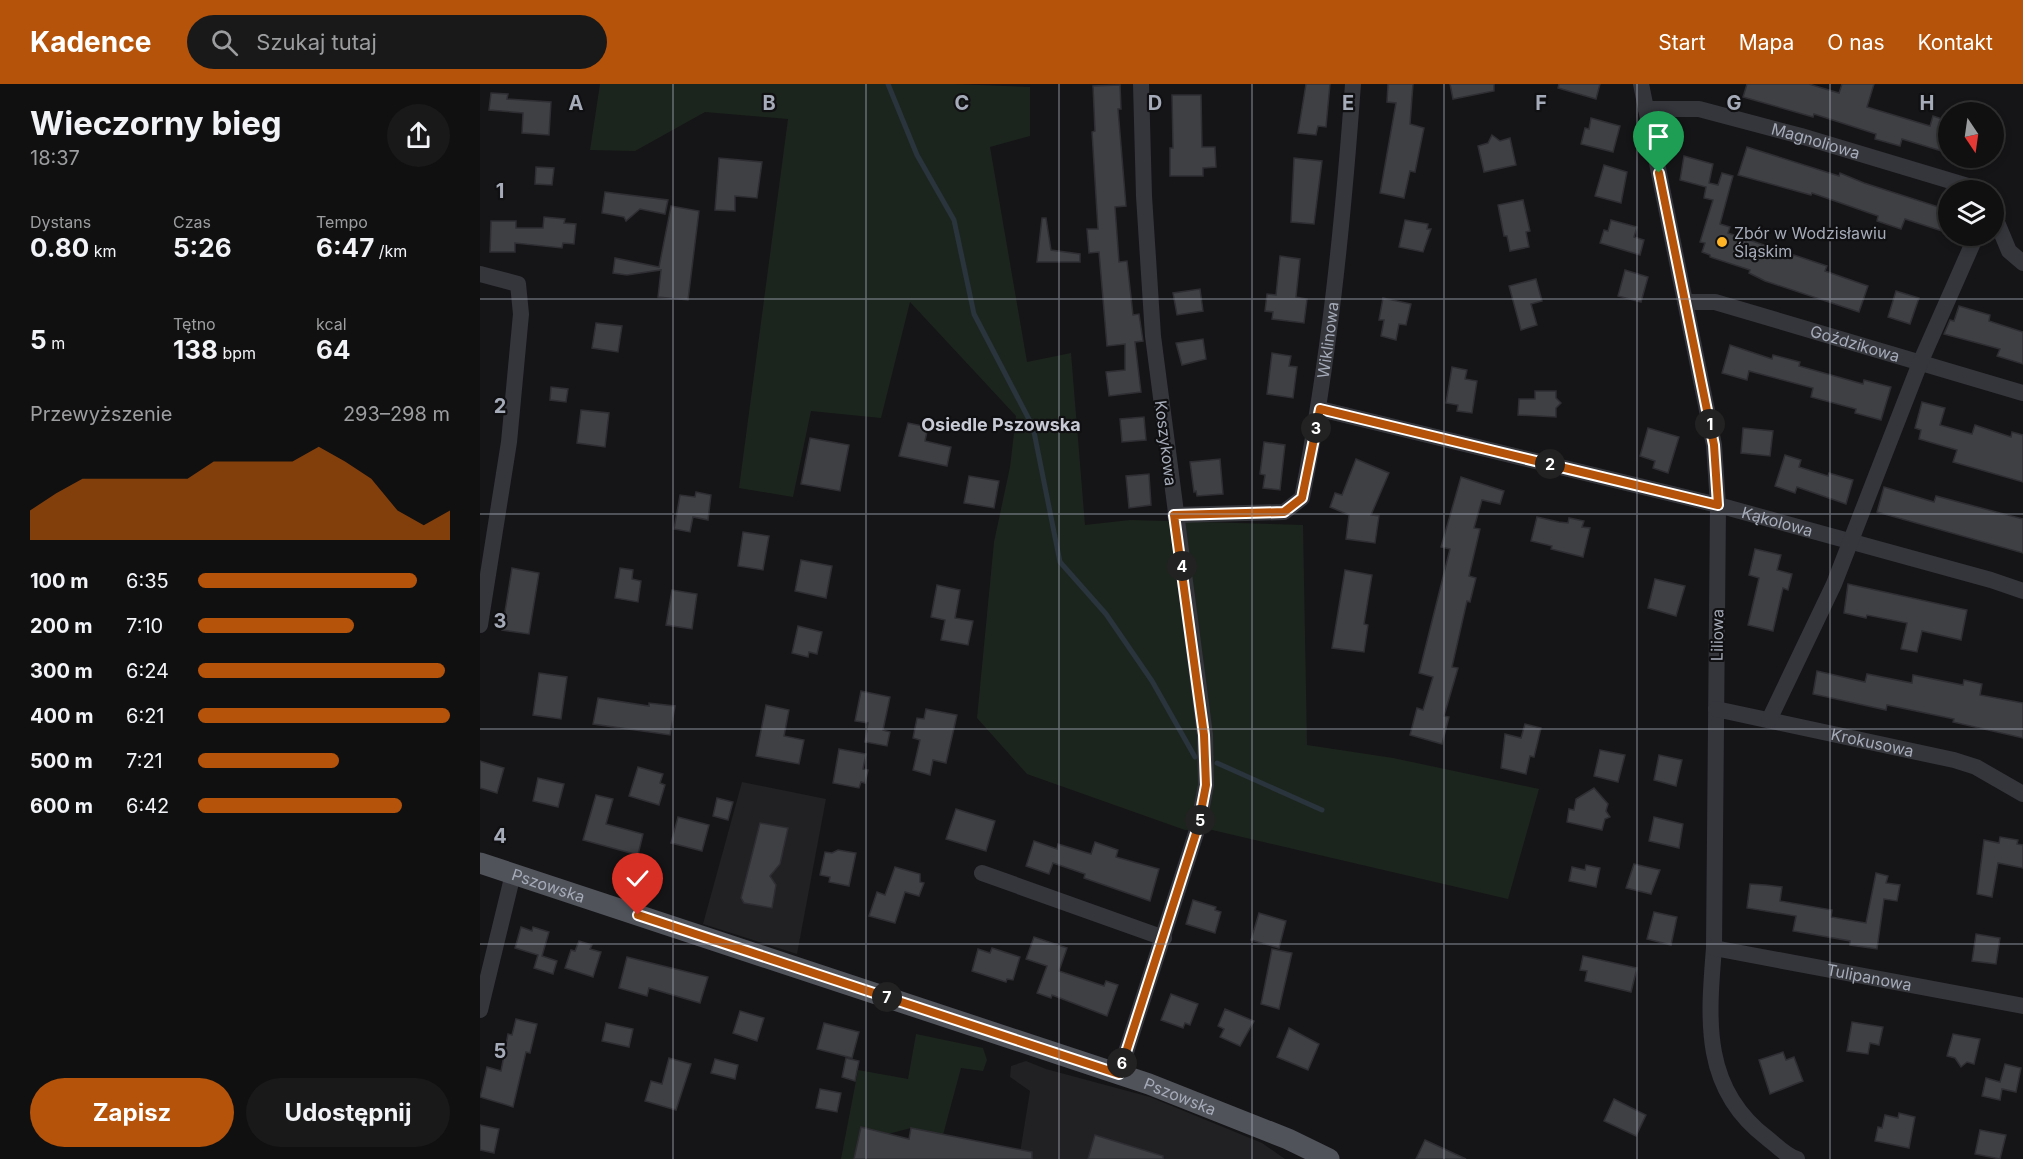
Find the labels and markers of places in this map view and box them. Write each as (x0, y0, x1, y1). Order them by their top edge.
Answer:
pin (1633, 111, 1684, 173)
place label: Zbór w Wodzisławiu Śląskim (1734, 223, 1886, 261)
marker: Zbór w Wodzisławiu Śląskim (1715, 235, 1729, 249)
pin: 1 (1695, 409, 1725, 439)
pin: 3 (1301, 413, 1331, 443)
pin: 2 (1535, 449, 1565, 479)
pin: 4 (1167, 551, 1197, 581)
pin: 5 (1185, 805, 1215, 835)
pin (612, 853, 663, 915)
pin: 7 (872, 982, 902, 1012)
pin: 6 (1107, 1048, 1137, 1078)

